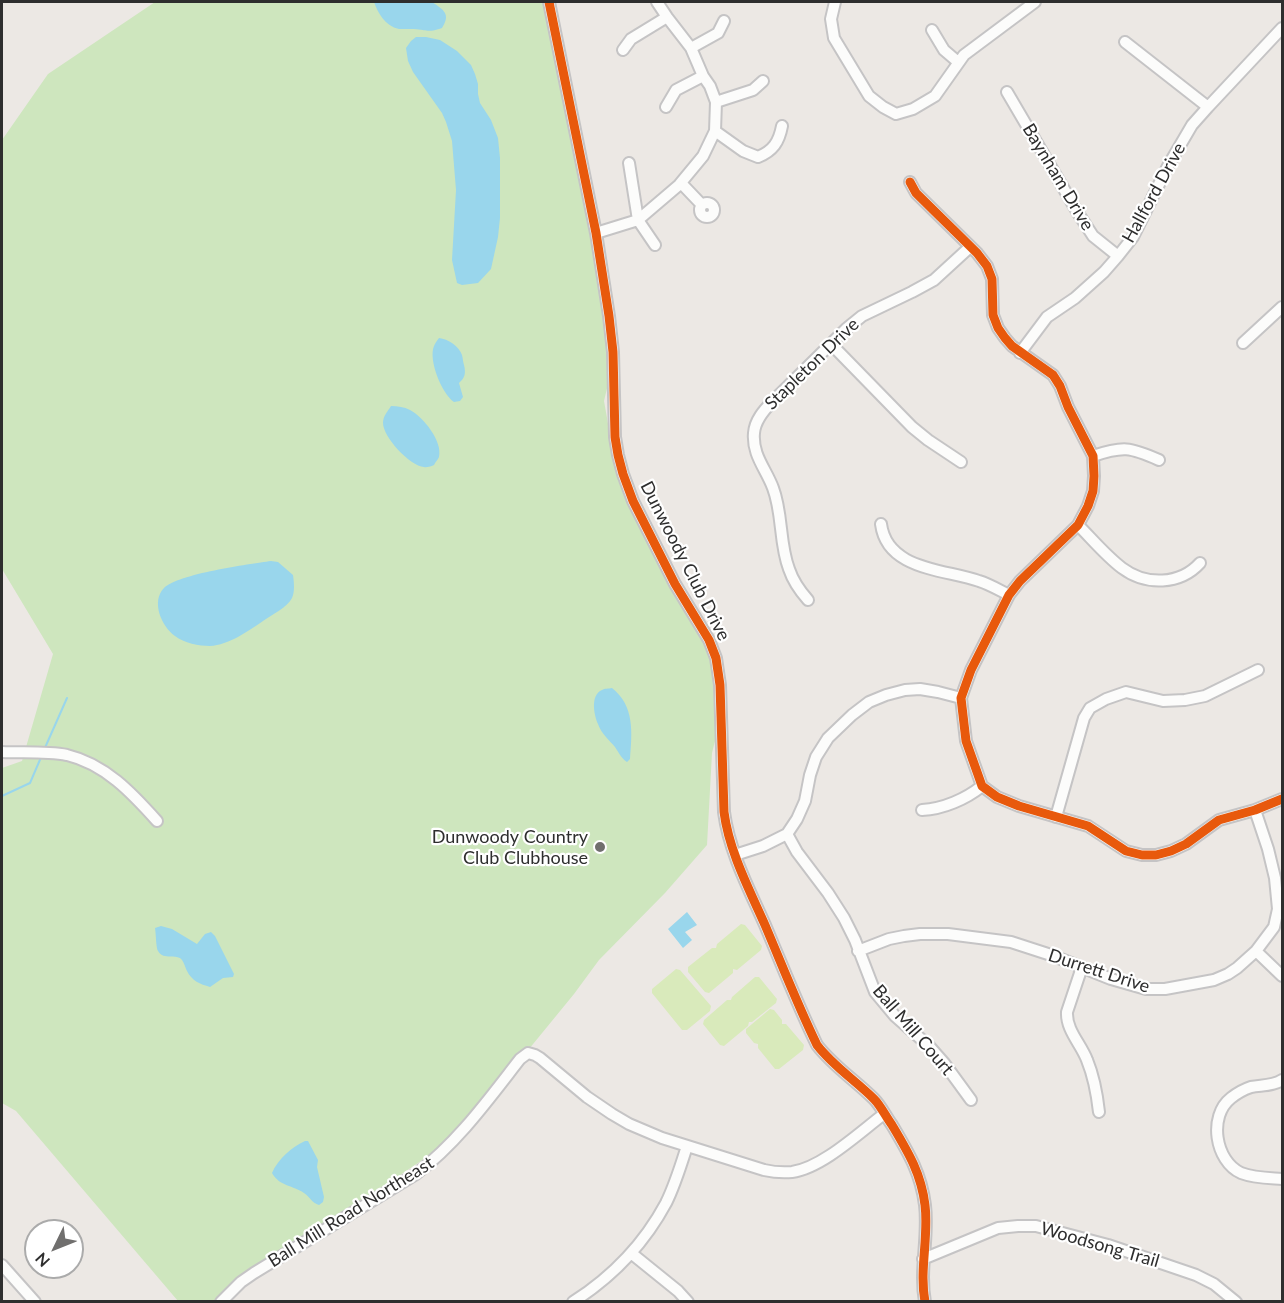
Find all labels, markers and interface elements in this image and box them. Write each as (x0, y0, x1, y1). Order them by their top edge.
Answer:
street label: Baynham Drive (1018, 120, 1098, 234)
street label: Hallford Drive (1118, 139, 1190, 247)
street label: Stapleton Drive (760, 314, 864, 414)
street label: Dunwoody Club Drive (635, 478, 735, 644)
place label: Dunwoody Country Club Clubhouse (432, 826, 588, 868)
marker: Dunwoody Country Club Clubhouse (593, 840, 607, 854)
street label: Durrett Drive (1045, 944, 1153, 998)
street label: Ball Mill Court (868, 980, 958, 1080)
street label: Ball Mill Road Northeast (264, 1152, 438, 1272)
street label: Woodsong Trail (1038, 1218, 1162, 1272)
north arrow (24, 1219, 84, 1279)
text: N (31, 1249, 53, 1271)

